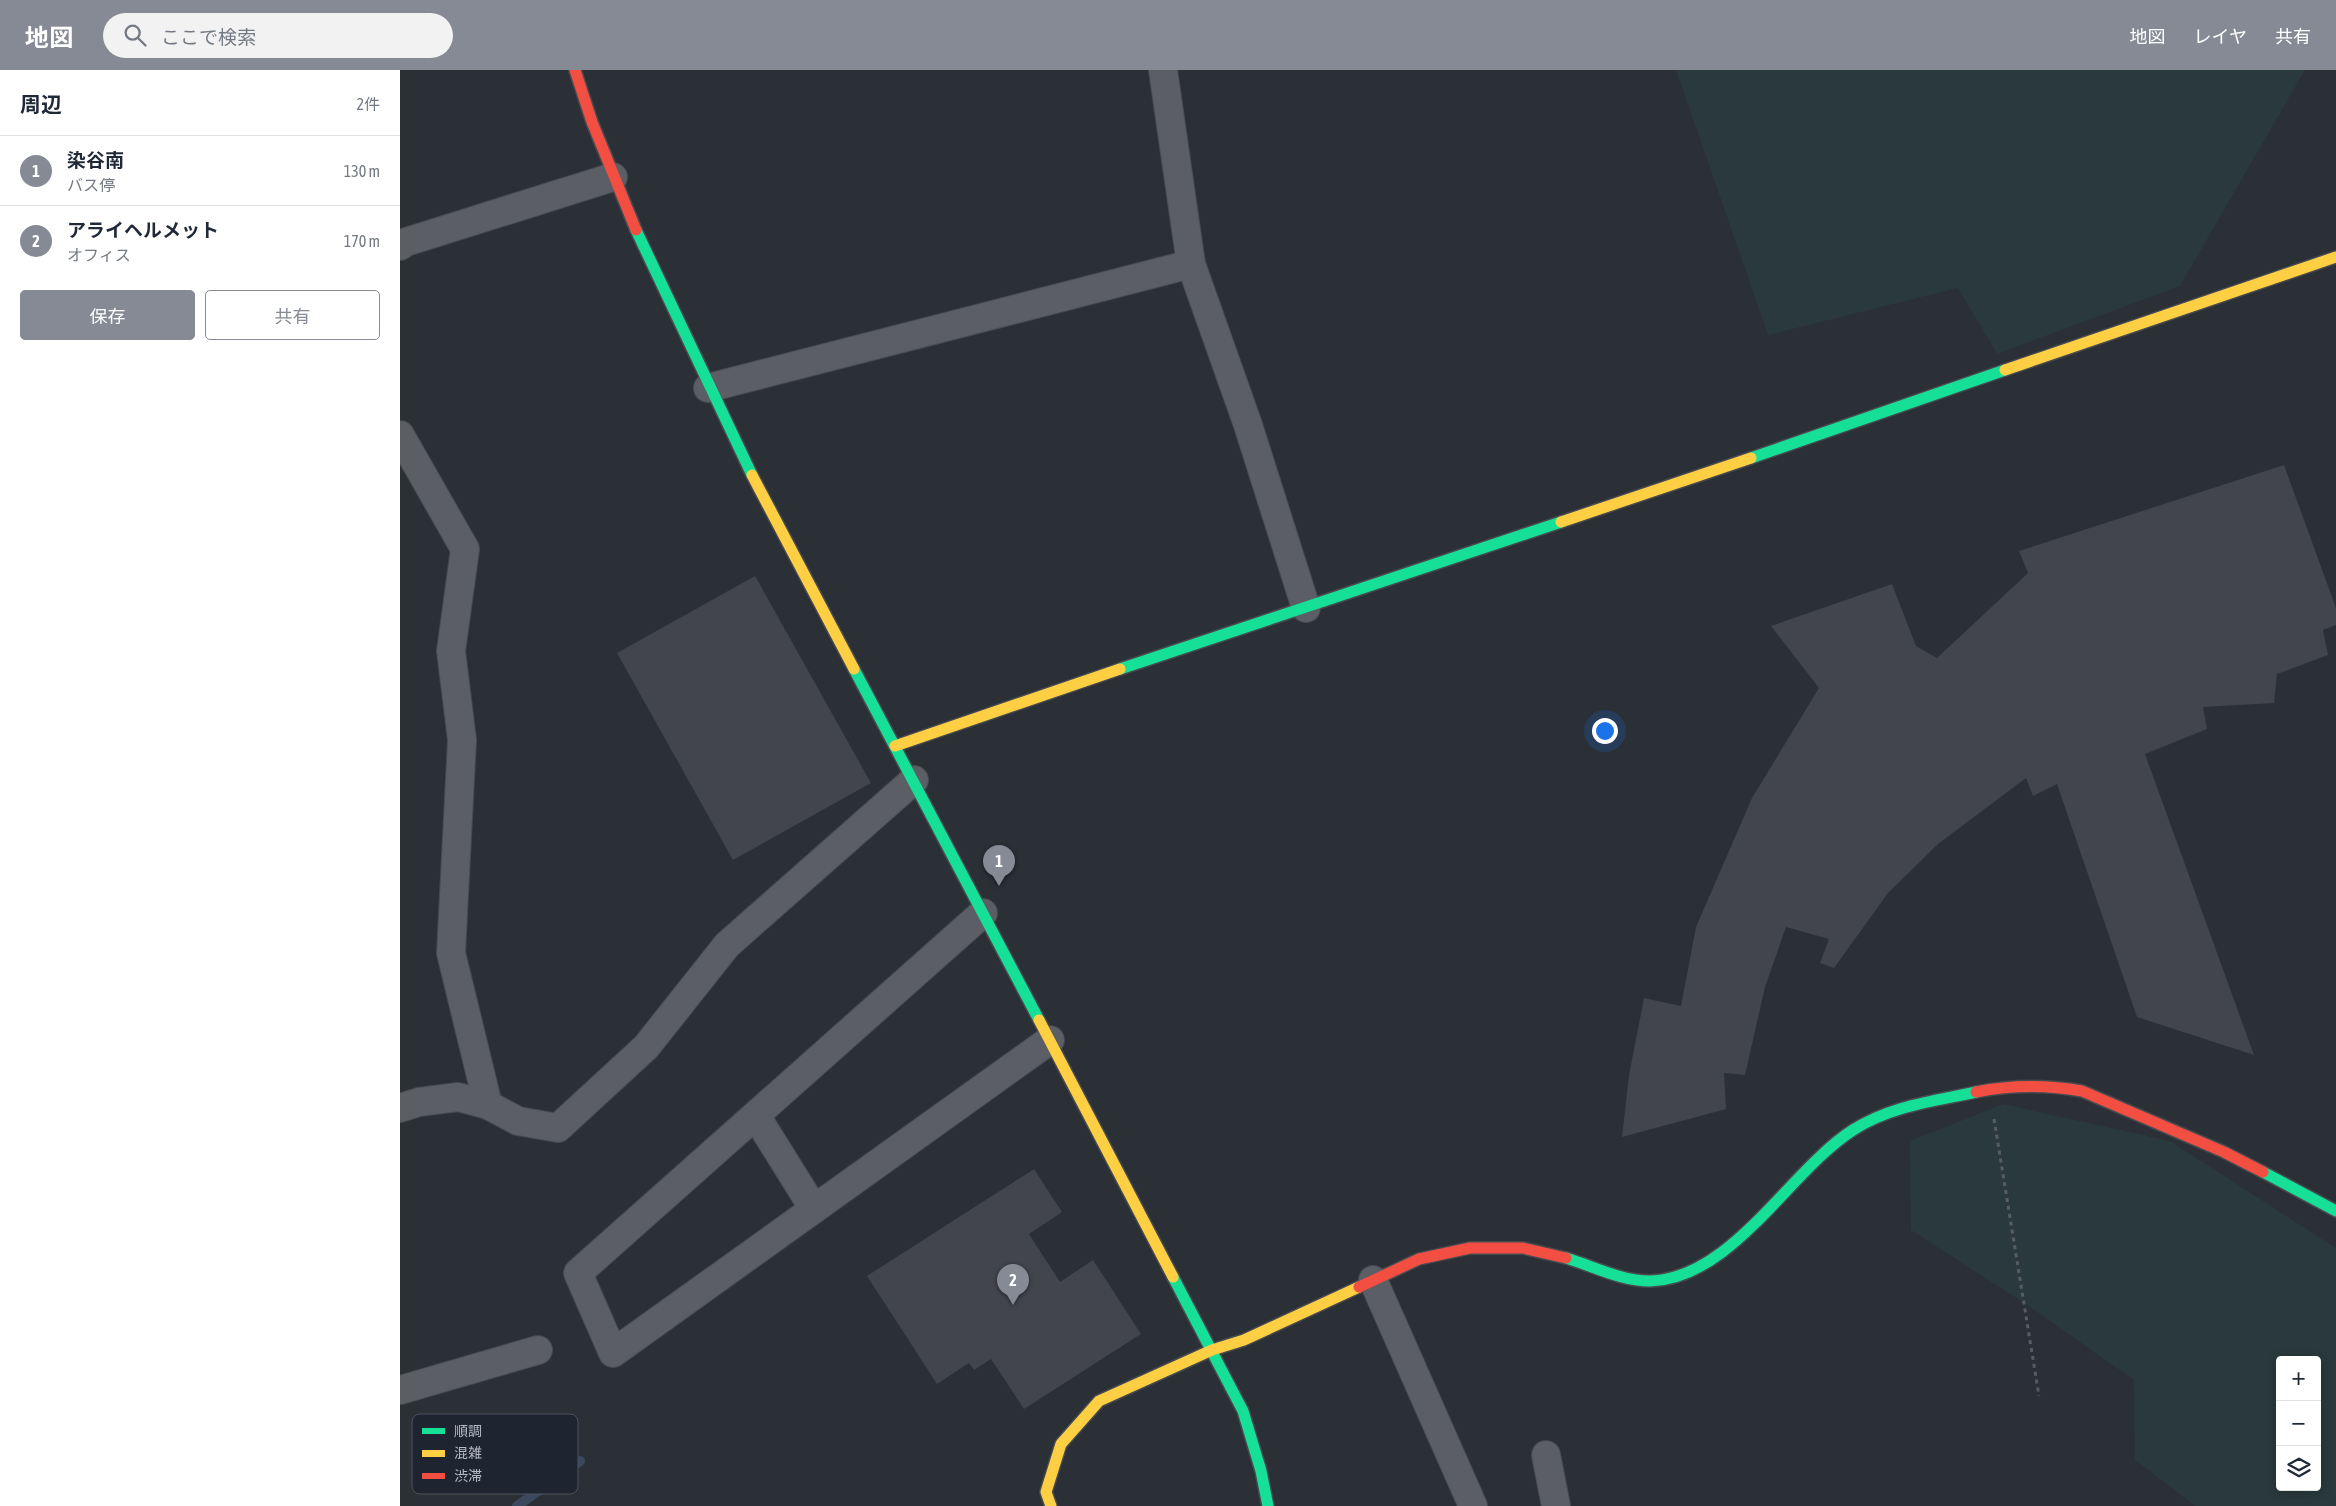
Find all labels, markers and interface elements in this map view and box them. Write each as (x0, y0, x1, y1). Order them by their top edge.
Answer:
search box (103, 13, 453, 58)
icon: search (121, 21, 149, 49)
text: 地図 (25, 24, 73, 51)
text: ここで検索 (161, 26, 256, 48)
text: 地図 (2130, 26, 2166, 47)
text: レイヤ (2194, 26, 2247, 47)
text: 共有 (2275, 26, 2311, 47)
text: 周辺 (20, 92, 62, 116)
text: 2件 (356, 95, 380, 113)
text: 染谷南 (67, 149, 124, 171)
text: 1 (32, 162, 40, 180)
text: 130 m (344, 162, 380, 180)
text: バス停 (67, 176, 115, 194)
text: アライヘルメット (67, 219, 219, 241)
text: 2 (32, 232, 40, 250)
text: 170 m (344, 232, 380, 250)
text: オフィス (67, 246, 131, 264)
button: 保存 (20, 290, 195, 340)
button: 共有 (205, 290, 380, 340)
your location (1592, 718, 1618, 744)
pin: 1 (983, 845, 1015, 886)
pin: 2 (997, 1264, 1029, 1305)
map controls (2276, 1356, 2321, 1491)
button: + (2276, 1356, 2321, 1401)
button: − (2276, 1401, 2321, 1446)
legend (412, 1414, 578, 1494)
text: 順調 (454, 1423, 482, 1439)
text: 混雑 (454, 1445, 482, 1461)
button: layers (2276, 1446, 2321, 1491)
text: 渋滞 (454, 1468, 482, 1484)

